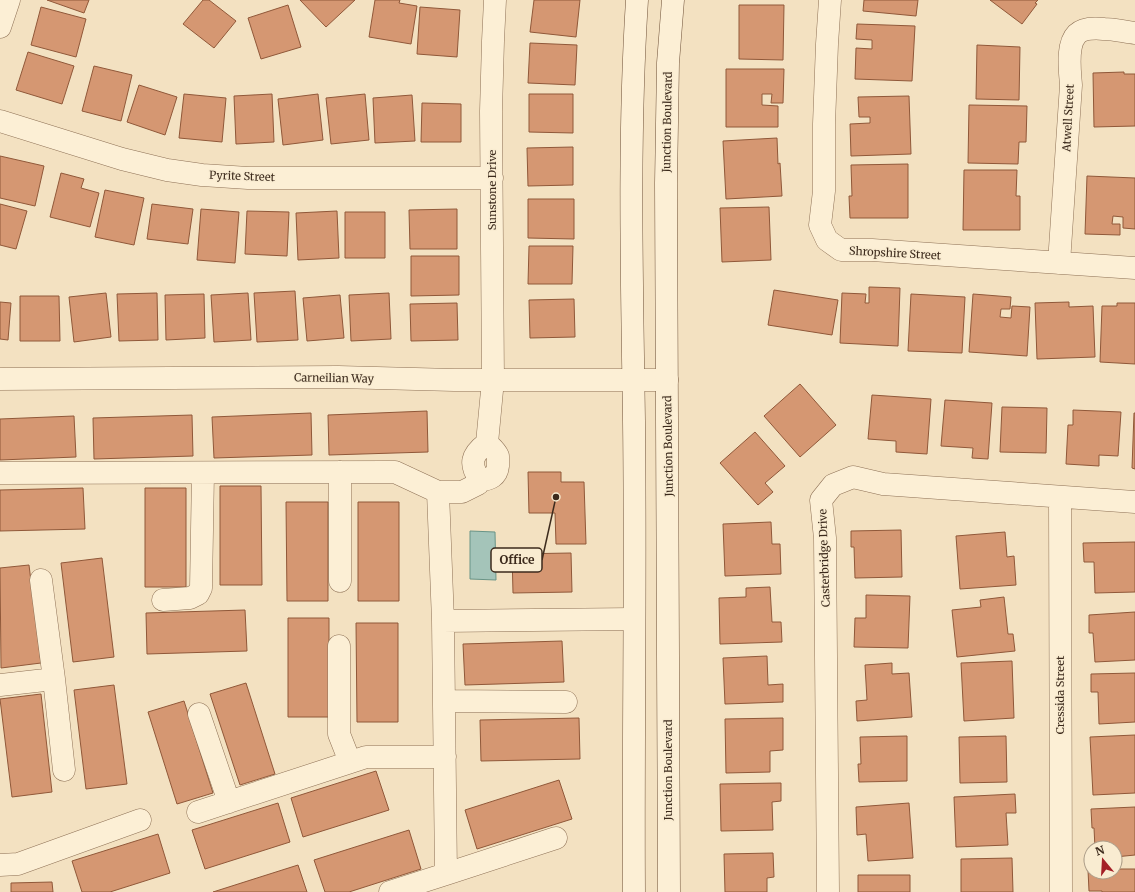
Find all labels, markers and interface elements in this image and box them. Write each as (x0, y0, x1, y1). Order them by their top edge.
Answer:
street label: Junction Boulevard (659, 71, 675, 174)
street label: Atwell Street (1059, 83, 1077, 153)
street label: Sunstone Drive (485, 149, 499, 230)
street label: Pyrite Street (209, 168, 276, 184)
street label: Shropshire Street (849, 244, 942, 262)
street label: Carneilian Way (294, 370, 375, 386)
street label: Junction Boulevard (660, 395, 676, 498)
street label: Casterbridge Drive (815, 508, 833, 607)
callout: Office (491, 548, 542, 572)
text: Office (499, 552, 535, 567)
street label: Cressida Street (1053, 655, 1067, 734)
street label: Junction Boulevard (661, 719, 675, 822)
north arrow (1083, 840, 1123, 880)
text: N (1094, 842, 1106, 858)

